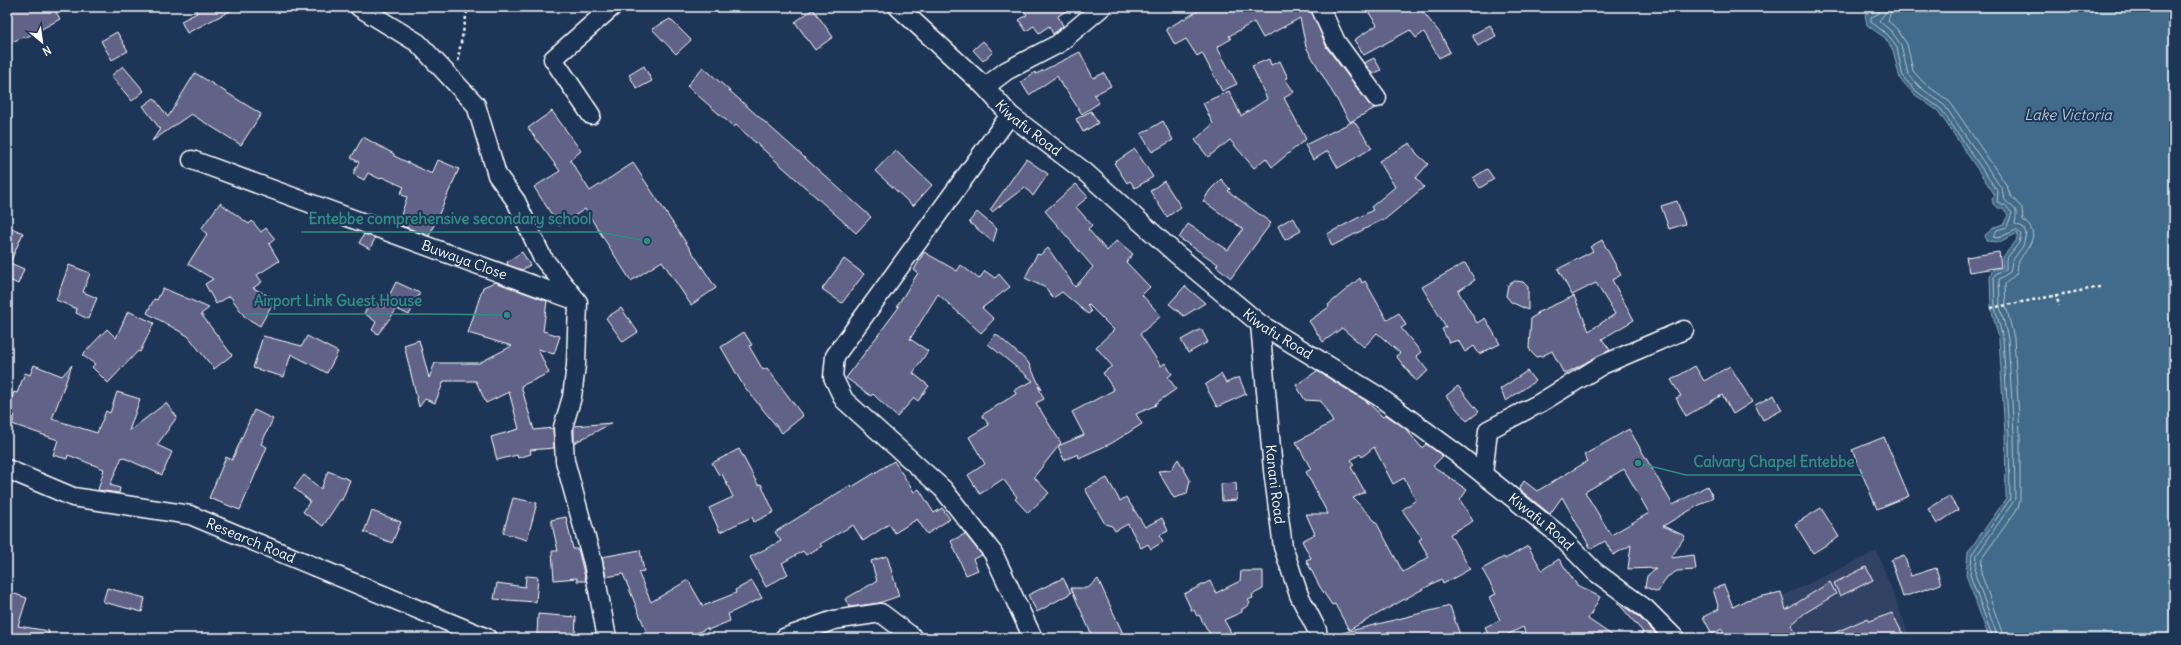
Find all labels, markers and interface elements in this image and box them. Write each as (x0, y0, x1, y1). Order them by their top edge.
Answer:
north arrow (22, 22, 62, 62)
text: N (40, 43, 54, 59)
street label: Kiwafu Road (992, 96, 1065, 160)
water label: Lake Victoria (2024, 105, 2113, 124)
callout: Entebbe comprehensive secondary school (301, 205, 599, 232)
text: Entebbe comprehensive secondary school (309, 209, 591, 229)
street label: Buwaya Close (419, 236, 510, 284)
callout: Airport Link Guest House (246, 287, 430, 314)
text: Airport Link Guest House (254, 291, 422, 311)
street label: Kiwafu Road (1239, 304, 1316, 363)
street label: Kanani Road (1262, 444, 1289, 525)
callout: Calvary Chapel Entebbe (1686, 448, 1863, 475)
text: Calvary Chapel Entebbe (1693, 452, 1855, 472)
street label: Kiwafu Road (1505, 489, 1578, 554)
street label: Research Road (204, 514, 298, 567)

